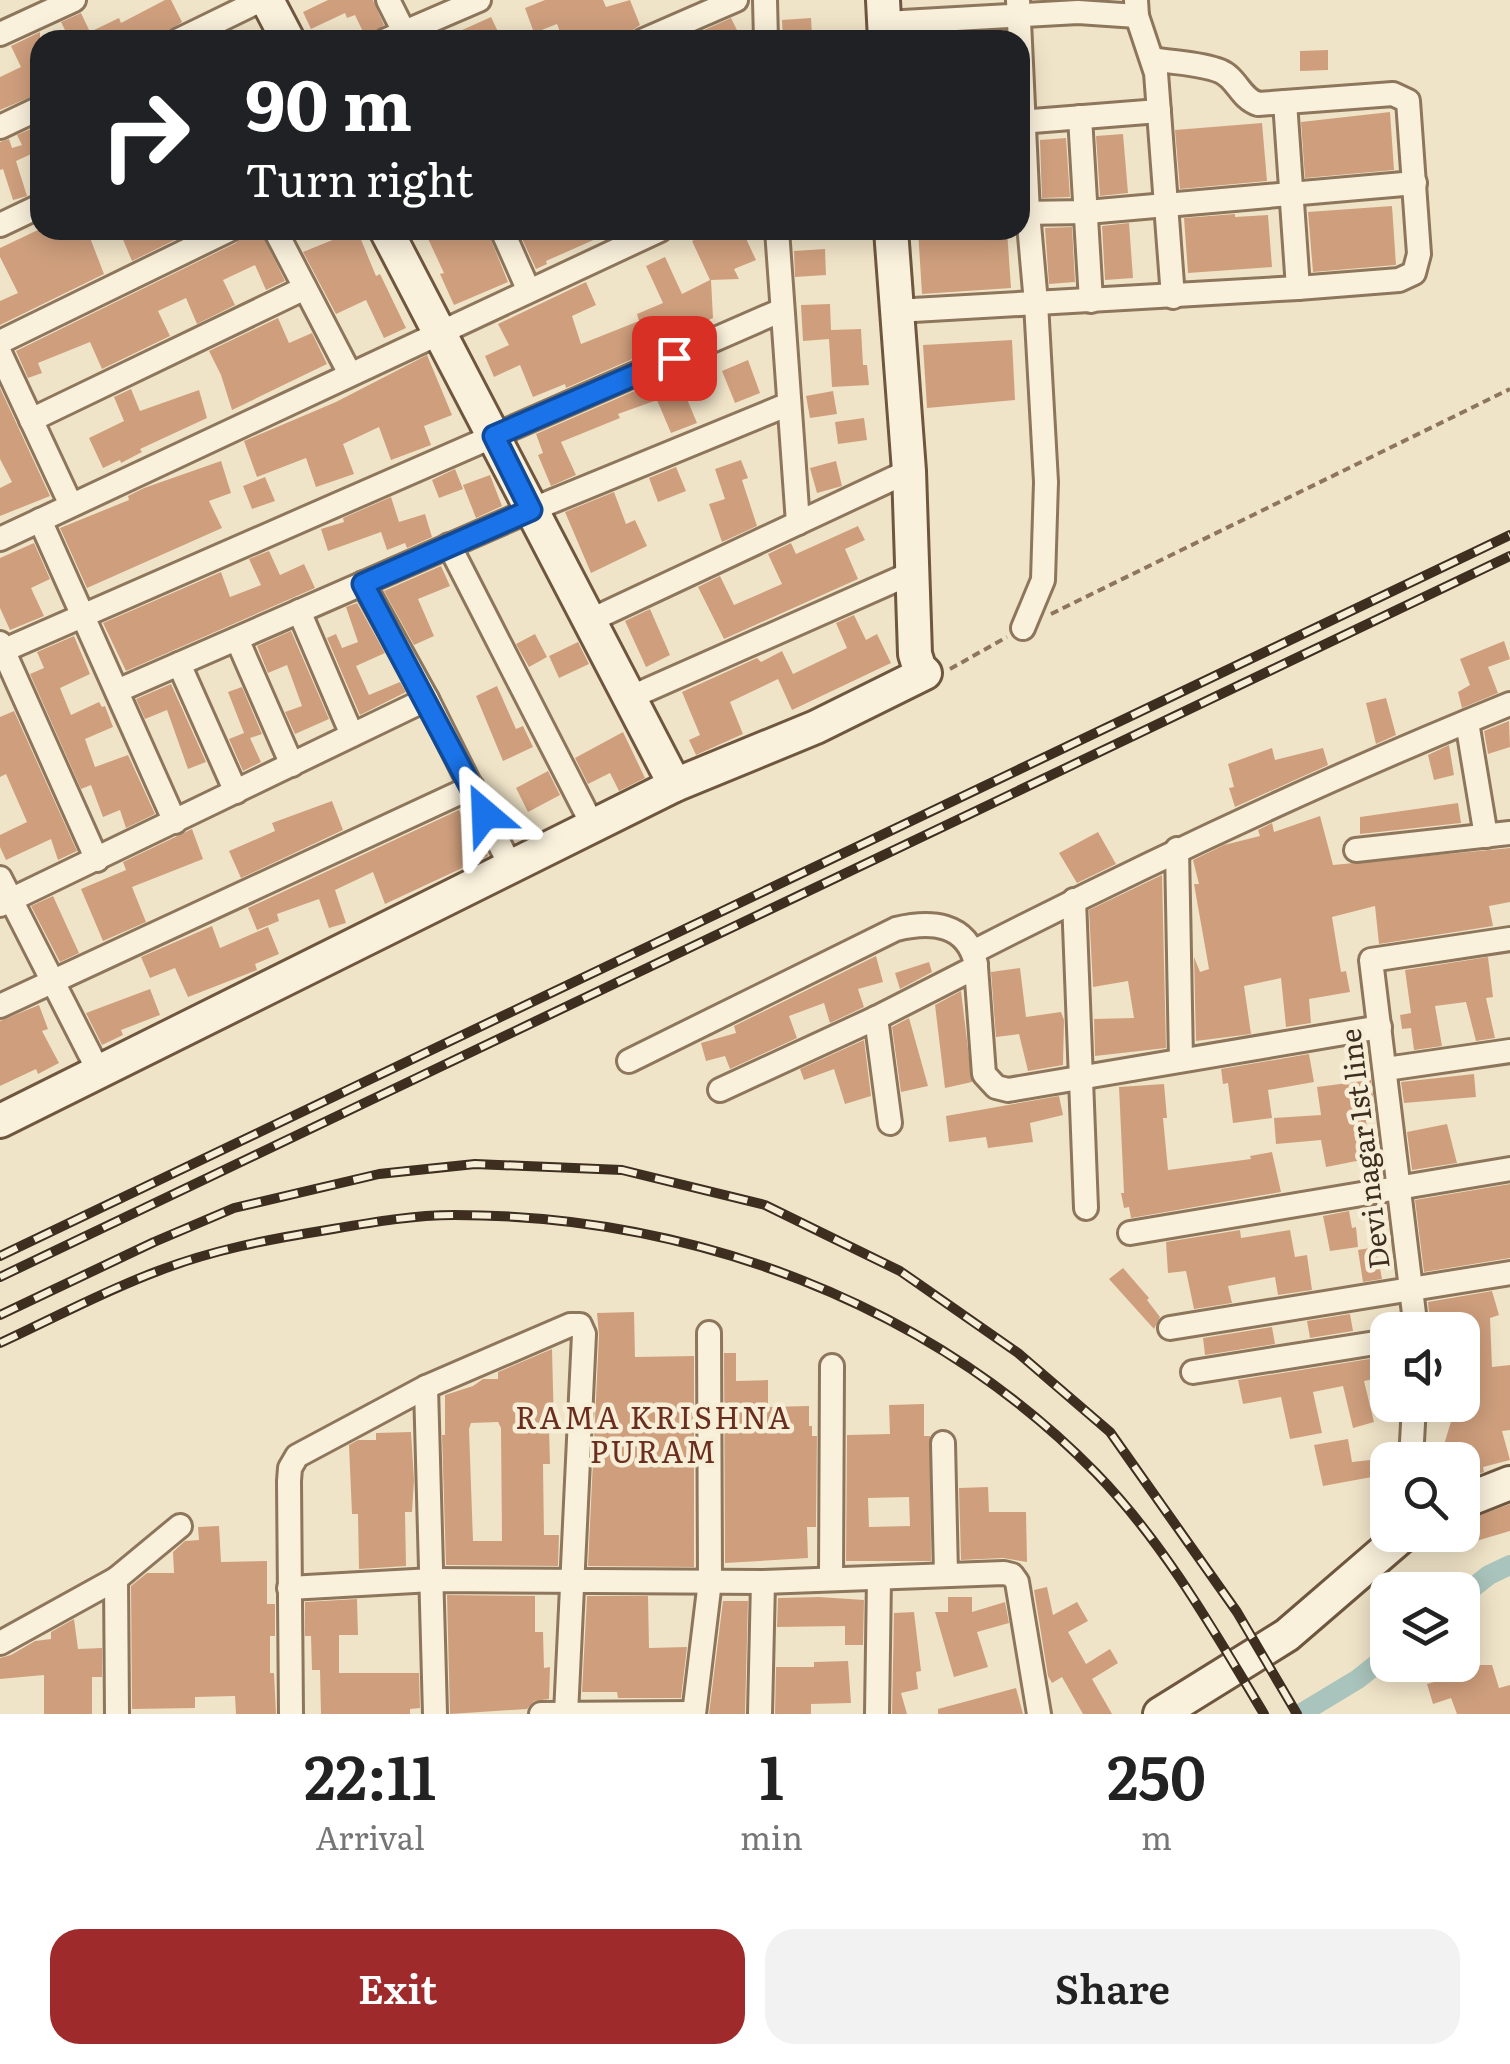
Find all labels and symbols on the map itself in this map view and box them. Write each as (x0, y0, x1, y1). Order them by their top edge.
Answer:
pin (632, 316, 717, 401)
position arrow (433, 762, 537, 866)
street label: Devi nagar 1st line (1327, 1026, 1399, 1272)
district label: RAMA KRISHNA PURAM (515, 1394, 793, 1472)

